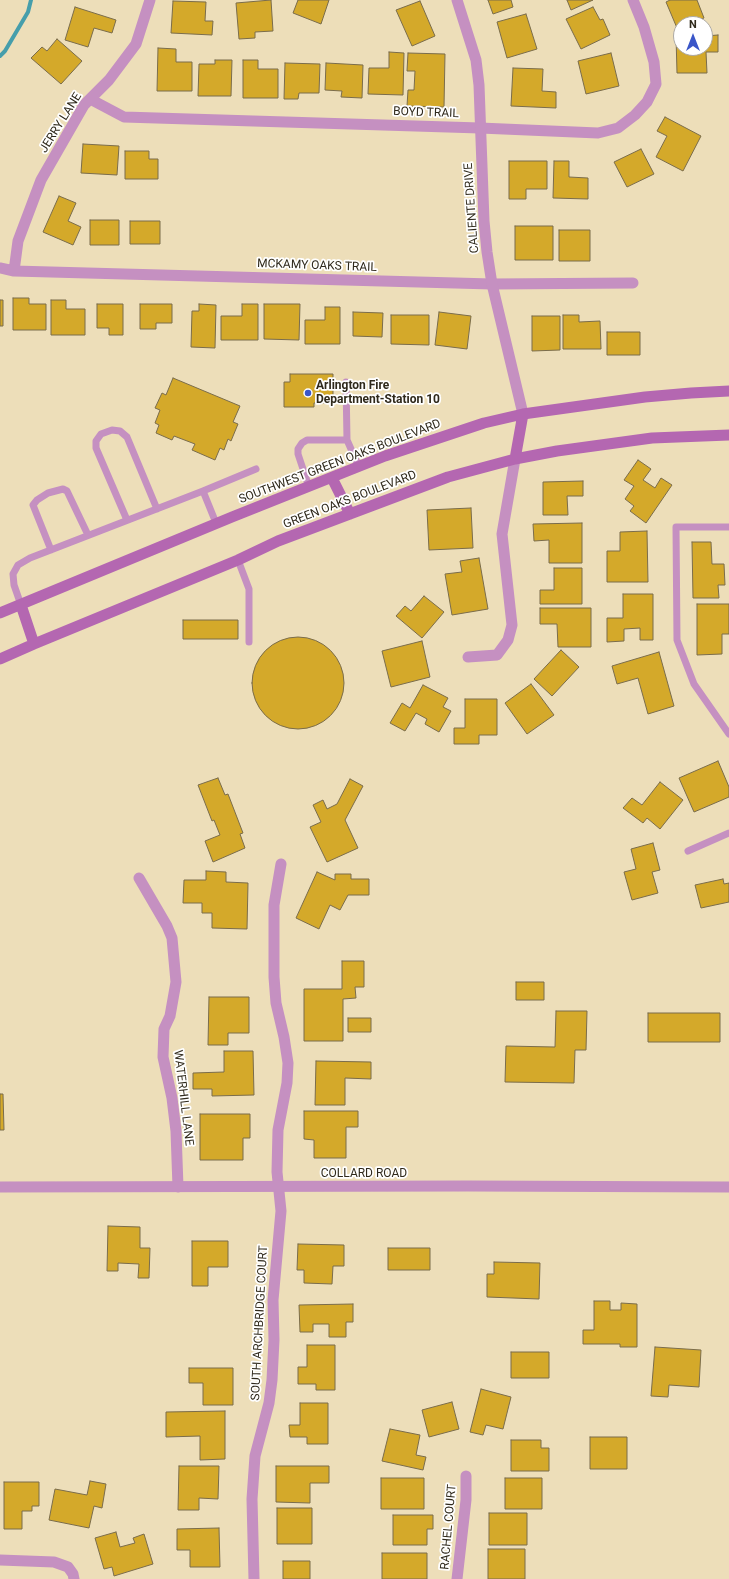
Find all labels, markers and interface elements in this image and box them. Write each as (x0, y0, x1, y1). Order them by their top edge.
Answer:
north arrow (673, 16, 713, 56)
text: N (689, 18, 697, 31)
street label: JERRY LANE (37, 90, 85, 156)
street label: BOYD TRAIL (393, 105, 459, 121)
street label: CALIENTE DRIVE (462, 162, 482, 254)
street label: MCKAMY OAKS TRAIL (257, 257, 377, 275)
place label: Arlington Fire Department-Station 10 (316, 379, 440, 407)
marker: Arlington Fire Department-Station 10 (303, 388, 313, 398)
street label: SOUTHWEST GREEN OAKS BOULEVARD (237, 417, 443, 507)
street label: GREEN OAKS BOULEVARD (281, 468, 419, 532)
street label: WATERHILL LANE (170, 1049, 196, 1147)
street label: COLLARD ROAD (321, 1167, 407, 1181)
street label: SOUTH ARCHBRIDGE COURT (249, 1245, 271, 1401)
street label: RACHEL COURT (438, 1484, 460, 1570)

